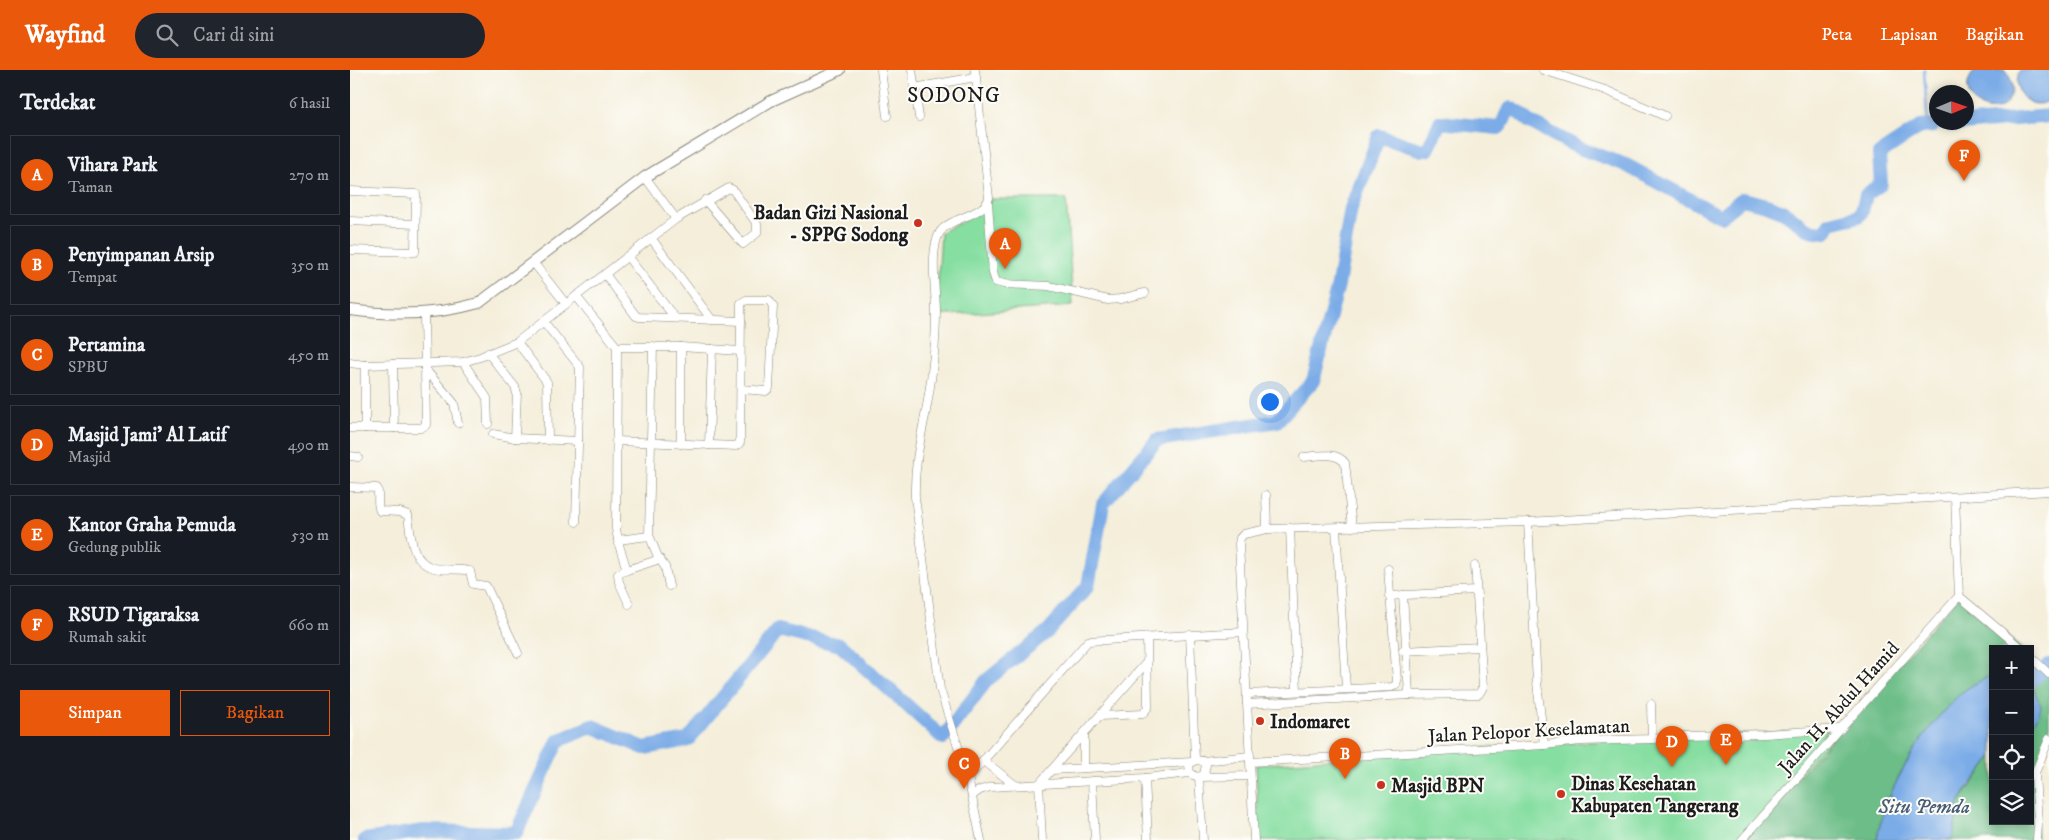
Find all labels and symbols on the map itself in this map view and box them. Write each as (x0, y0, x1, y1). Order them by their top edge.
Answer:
district label: SODONG (907, 83, 1001, 109)
north arrow (1929, 85, 1974, 130)
pin: F (1948, 140, 1980, 181)
place label: Badan Gizi Nasional - SPPG Sodong (754, 202, 909, 247)
marker: Badan Gizi Nasional - SPPG Sodong (912, 217, 924, 229)
pin: A (989, 228, 1021, 269)
your location (1257, 389, 1283, 415)
street label: Jalan H. Abdul Hamid (1772, 637, 1905, 780)
place label: Indomaret (1270, 711, 1351, 734)
marker: Indomaret (1254, 715, 1266, 727)
street label: Jalan Pelopor Keselamatan (1426, 715, 1631, 748)
pin: E (1710, 724, 1742, 765)
pin: D (1656, 726, 1688, 767)
pin: B (1329, 738, 1361, 779)
pin: C (948, 748, 980, 789)
place label: Dinas Kesehatan Kabupaten Tangerang (1571, 773, 1739, 818)
place label: Masjid BPN (1391, 775, 1485, 799)
marker: Masjid BPN (1375, 779, 1387, 791)
marker: Dinas Kesehatan Kabupaten Tangerang (1555, 788, 1567, 800)
water label: Situ Pemda (1877, 795, 1970, 820)

